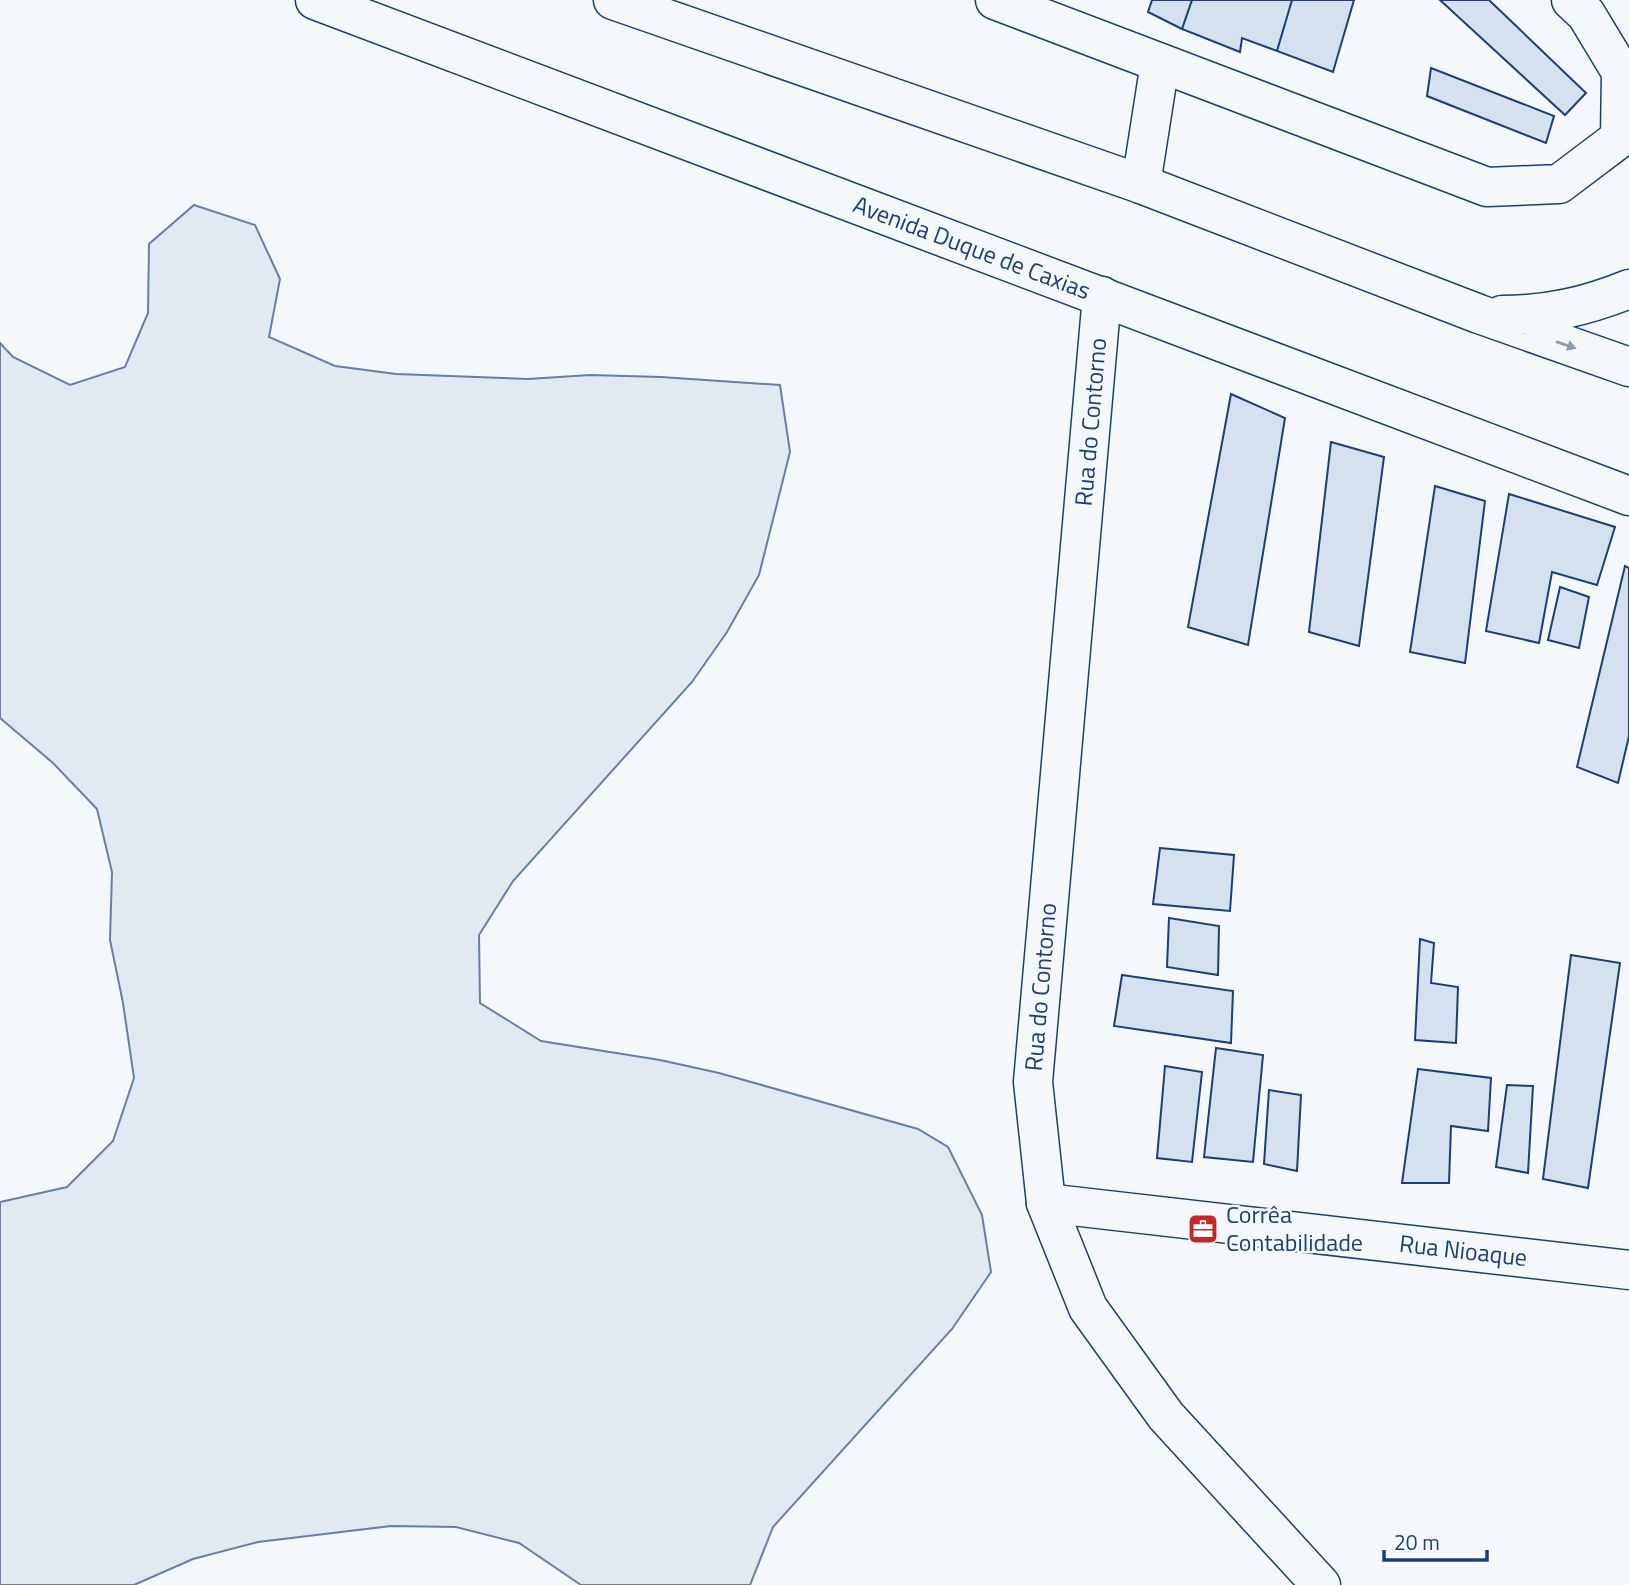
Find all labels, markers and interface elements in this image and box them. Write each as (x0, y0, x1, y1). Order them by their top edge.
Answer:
street label: Avenida Duque de Caxias (848, 186, 1096, 308)
street label: Rua do Contorno (1065, 336, 1115, 507)
one-way arrow (1556, 340, 1577, 351)
street label: Rua do Contorno (1015, 901, 1065, 1072)
place label: Corrêa Contabilidade (1226, 1196, 1363, 1260)
office icon: Corrêa Contabilidade (1186, 1212, 1220, 1246)
street label: Rua Nioaque (1397, 1225, 1529, 1275)
scale bar (1384, 1518, 1487, 1562)
text: 20 m (1394, 1526, 1440, 1558)

